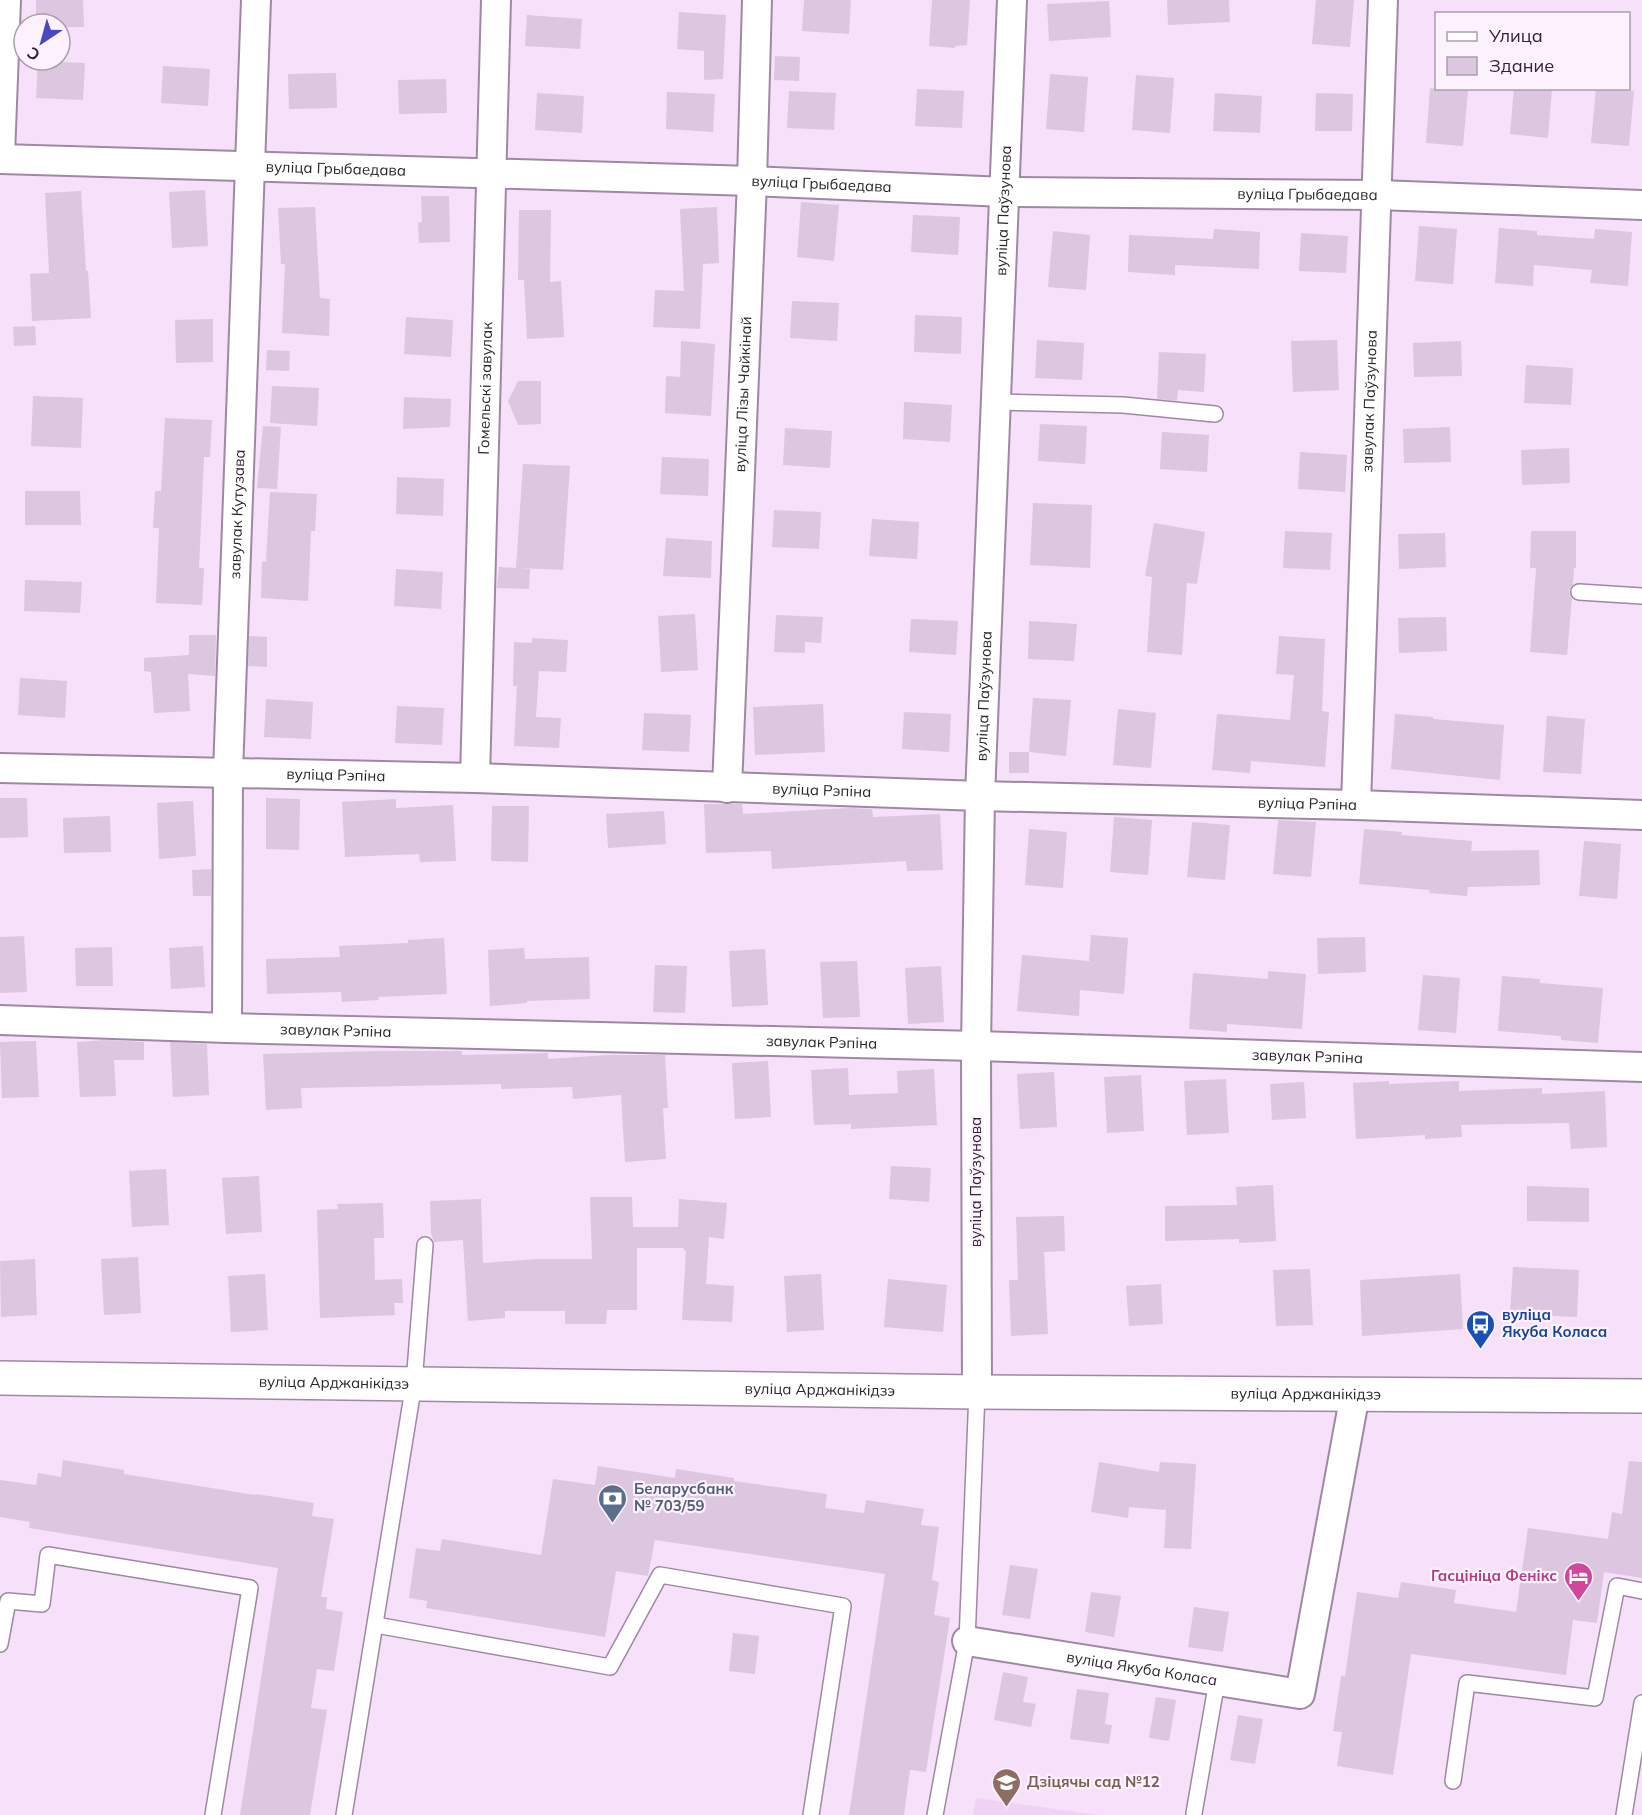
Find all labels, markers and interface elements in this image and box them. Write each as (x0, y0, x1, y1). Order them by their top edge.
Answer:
north arrow (12, 12, 72, 72)
legend (1435, 12, 1630, 90)
text: Улица (1488, 24, 1543, 47)
text: С (23, 43, 43, 65)
text: Здание (1489, 54, 1554, 77)
street label: вуліца Паўзунова (991, 145, 1015, 276)
street label: вуліца Грыбаедава (265, 157, 406, 180)
street label: вуліца Грыбаедава (751, 171, 892, 196)
street label: вуліца Грыбаедава (1237, 184, 1378, 204)
street label: вуліца Лізы Чайкінай (730, 316, 755, 473)
street label: Гомельскі завулак (474, 321, 496, 455)
street label: завулак Паўзунова (1357, 330, 1381, 473)
street label: завулак Кутузава (225, 449, 249, 579)
street label: вуліца Паўзунова (971, 630, 996, 762)
street label: вуліца Рэпіна (286, 764, 386, 785)
street label: вуліца Рэпіна (772, 779, 872, 801)
street label: вуліца Рэпіна (1258, 793, 1357, 814)
street label: завулак Рэпіна (280, 1019, 392, 1041)
street label: завулак Рэпіна (766, 1031, 878, 1053)
street label: завулак Рэпіна (1252, 1045, 1363, 1067)
street label: вуліца Паўзунова (966, 1117, 985, 1247)
place label: вуліца Якуба Коласа (1502, 1305, 1607, 1341)
bus stop icon: вуліца Якуба Коласа (1465, 1308, 1497, 1350)
street label: вуліца Арджанікідзэ (259, 1372, 410, 1393)
street label: вуліца Арджанікідзэ (745, 1379, 896, 1400)
street label: вуліца Арджанікідзэ (1231, 1384, 1381, 1403)
place label: Беларусбанк № 703/59 (634, 1479, 734, 1515)
bank icon: Беларусбанк № 703/59 (597, 1482, 629, 1524)
hotel icon: Гасцініца Фенікс (1562, 1560, 1594, 1602)
place label: Гасцініца Фенікс (1431, 1566, 1557, 1585)
street label: вуліца Якуба Коласа (1065, 1647, 1219, 1690)
school or university icon: Дзіцячы сад №12 (990, 1766, 1022, 1808)
place label: Дзіцячы сад №12 (1027, 1772, 1160, 1791)

